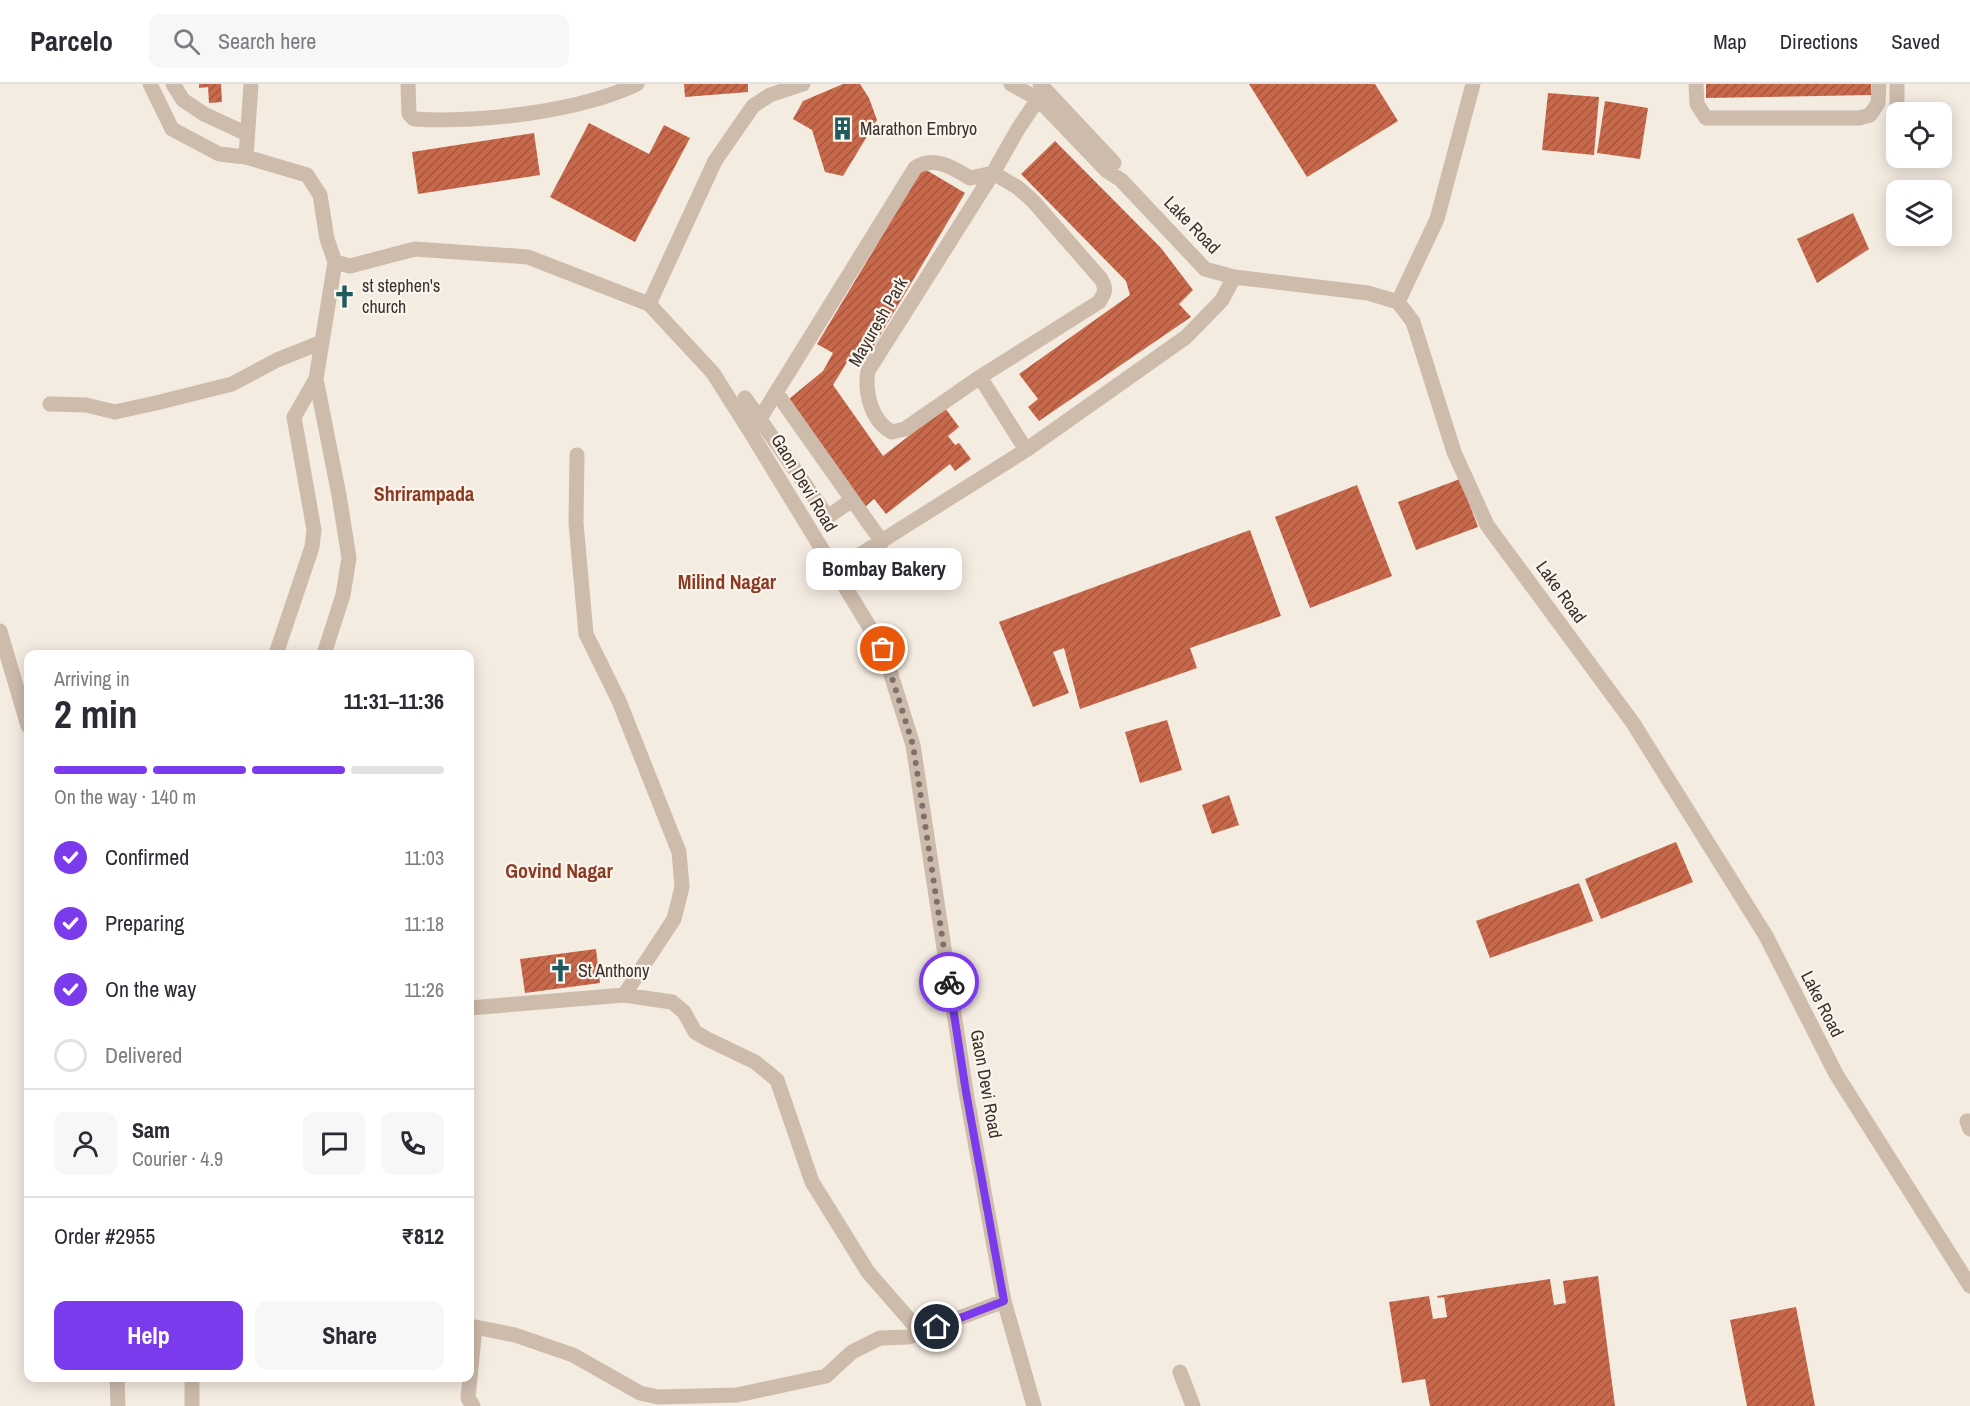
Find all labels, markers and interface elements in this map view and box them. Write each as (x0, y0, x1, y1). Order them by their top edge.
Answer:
search box (149, 14, 569, 68)
text: Parcelo (30, 22, 113, 60)
icon: search (170, 25, 203, 58)
text: Search here (218, 26, 316, 56)
text: Map (1713, 27, 1747, 56)
text: Directions (1780, 27, 1858, 56)
text: Saved (1891, 27, 1940, 56)
map controls (1886, 102, 1952, 246)
button: locate (1886, 102, 1952, 168)
building icon: Marathon Embryo (829, 116, 855, 142)
place label: Marathon Embryo (860, 116, 977, 141)
button: layers (1886, 180, 1952, 246)
street label: Lake Road (1159, 190, 1226, 259)
street label: Mayuresh Park (842, 272, 914, 371)
place label: st stephen's church (362, 273, 440, 319)
church icon: st stephen's church (331, 283, 357, 309)
street label: Gaon Devi Road (765, 429, 843, 536)
district label: Shrirampada (374, 480, 474, 507)
callout: Bombay Bakery (805, 547, 961, 589)
text: Bombay Bakery (822, 555, 946, 582)
street label: Lake Road (1530, 555, 1592, 628)
district label: Milind Nagar (678, 568, 777, 595)
pin (857, 623, 908, 674)
icon: bag (866, 632, 899, 665)
text: Arriving in (54, 665, 130, 692)
text: 11:31–11:36 (344, 686, 444, 716)
text: 2 min (54, 688, 138, 740)
text: On the way · 140 m (54, 783, 196, 810)
icon: check (54, 841, 87, 874)
text: Confirmed (105, 842, 189, 872)
text: 11:03 (404, 844, 444, 871)
district label: Govind Nagar (505, 857, 613, 884)
icon: check (54, 907, 87, 940)
text: Preparing (105, 908, 184, 938)
text: 11:18 (404, 910, 444, 937)
courier (919, 952, 979, 1012)
church icon: St Anthony (547, 958, 573, 984)
place label: St Anthony (578, 958, 650, 983)
icon: bike (933, 966, 966, 999)
street label: Lake Road (1795, 966, 1850, 1041)
icon: check (54, 973, 87, 1006)
text: On the way (105, 974, 196, 1004)
text: 11:26 (404, 976, 444, 1003)
street label: Gaon Devi Road (965, 1028, 1008, 1140)
text: Delivered (105, 1040, 182, 1070)
button: person (54, 1112, 117, 1175)
button: chat (303, 1112, 366, 1175)
button: phone (381, 1112, 444, 1175)
text: Sam (132, 1115, 170, 1145)
text: Courier · 4.9 (132, 1145, 223, 1172)
text: Order #2955 (54, 1221, 155, 1251)
text: ₹812 (401, 1221, 444, 1251)
button: Help (54, 1301, 243, 1370)
button: Share (255, 1301, 444, 1370)
pin (911, 1301, 962, 1352)
icon: home (920, 1310, 953, 1343)

